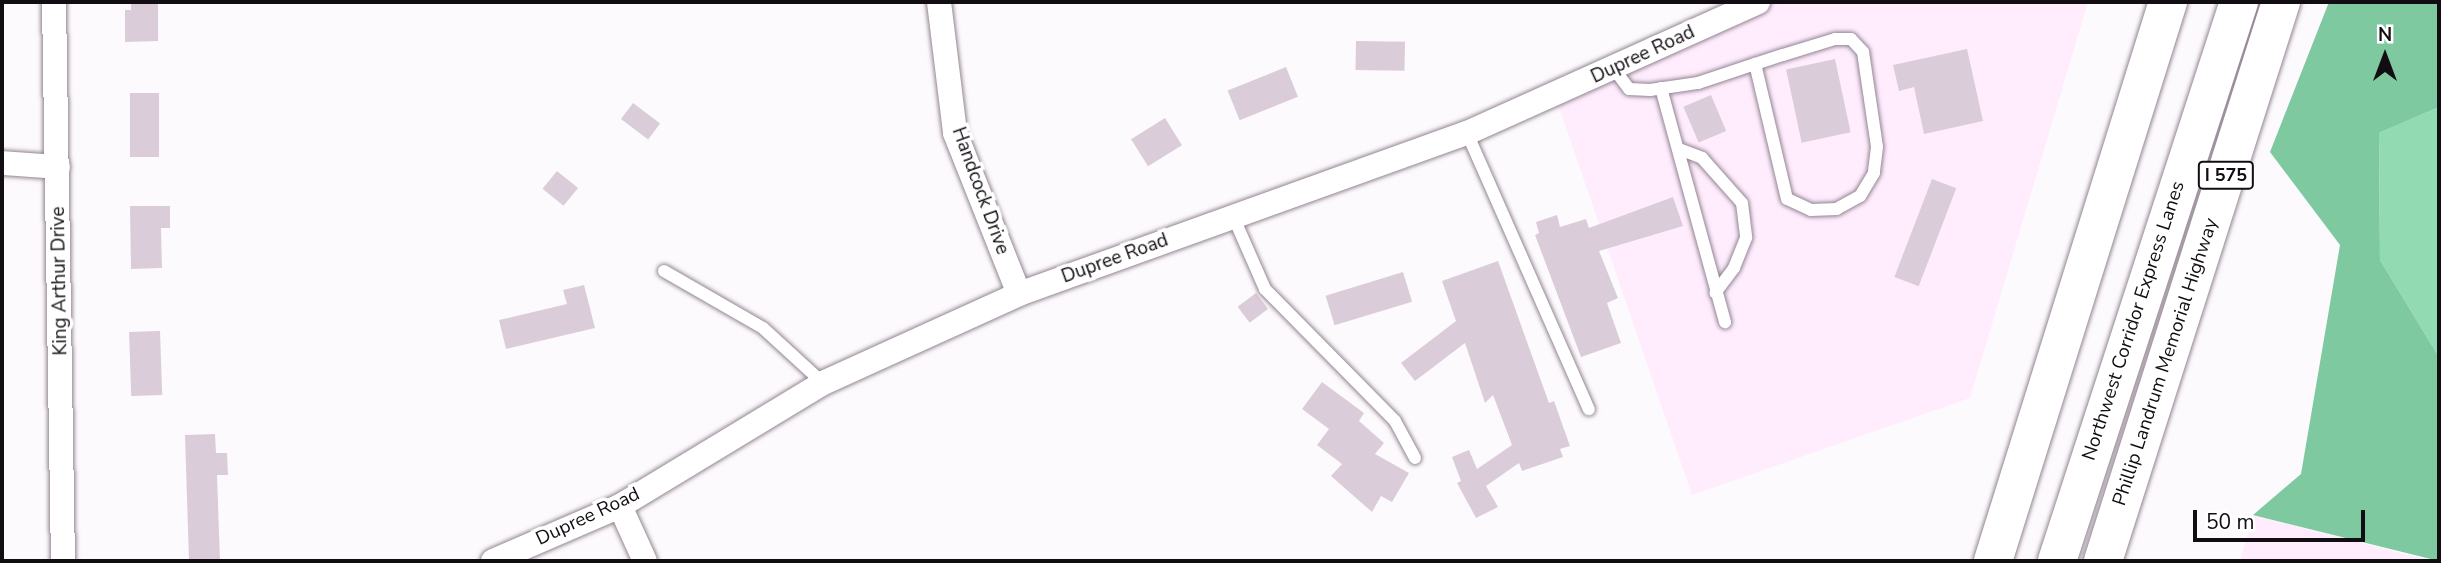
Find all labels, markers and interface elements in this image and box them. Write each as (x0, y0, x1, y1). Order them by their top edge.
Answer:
street label: Dupree Road (1588, 21, 1698, 89)
north arrow (2350, 21, 2420, 91)
text: N (2378, 22, 2392, 48)
street label: Handcock Drive (946, 124, 1014, 258)
road number: I 575 (2196, 160, 2256, 190)
street label: Northwest Corridor Express Lanes (2078, 178, 2190, 464)
street label: King Arthur Drive (47, 206, 73, 356)
street label: Phillip Landrum Memorial Highway (2109, 215, 2223, 509)
street label: Dupree Road (1059, 229, 1171, 289)
street label: Dupree Road (533, 483, 643, 551)
scale bar (2196, 496, 2368, 540)
text: 50 m (2206, 508, 2255, 536)

